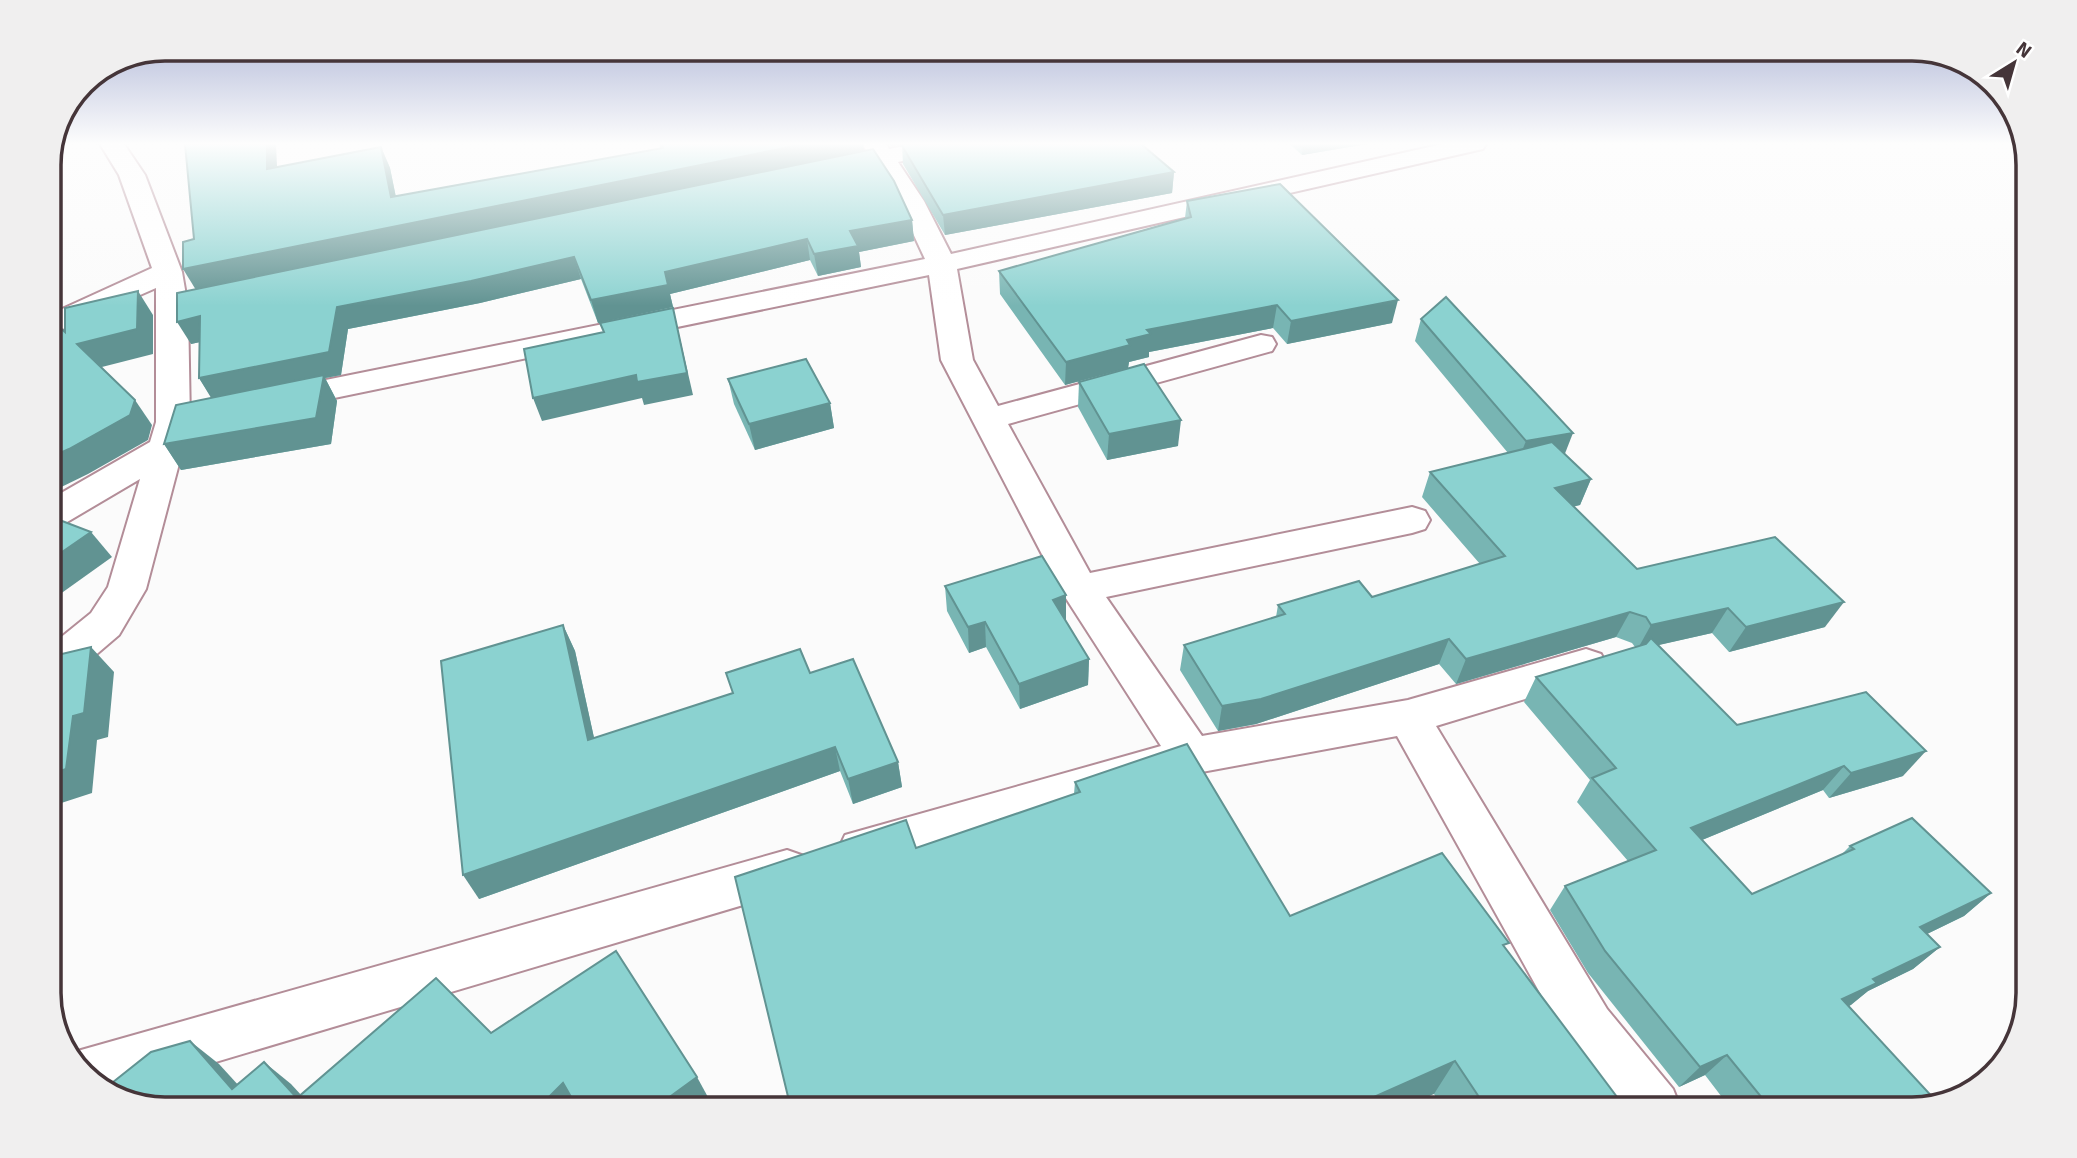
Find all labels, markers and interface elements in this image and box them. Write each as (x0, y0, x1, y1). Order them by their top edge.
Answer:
north arrow (1979, 28, 2049, 98)
text: N (2011, 37, 2036, 64)

